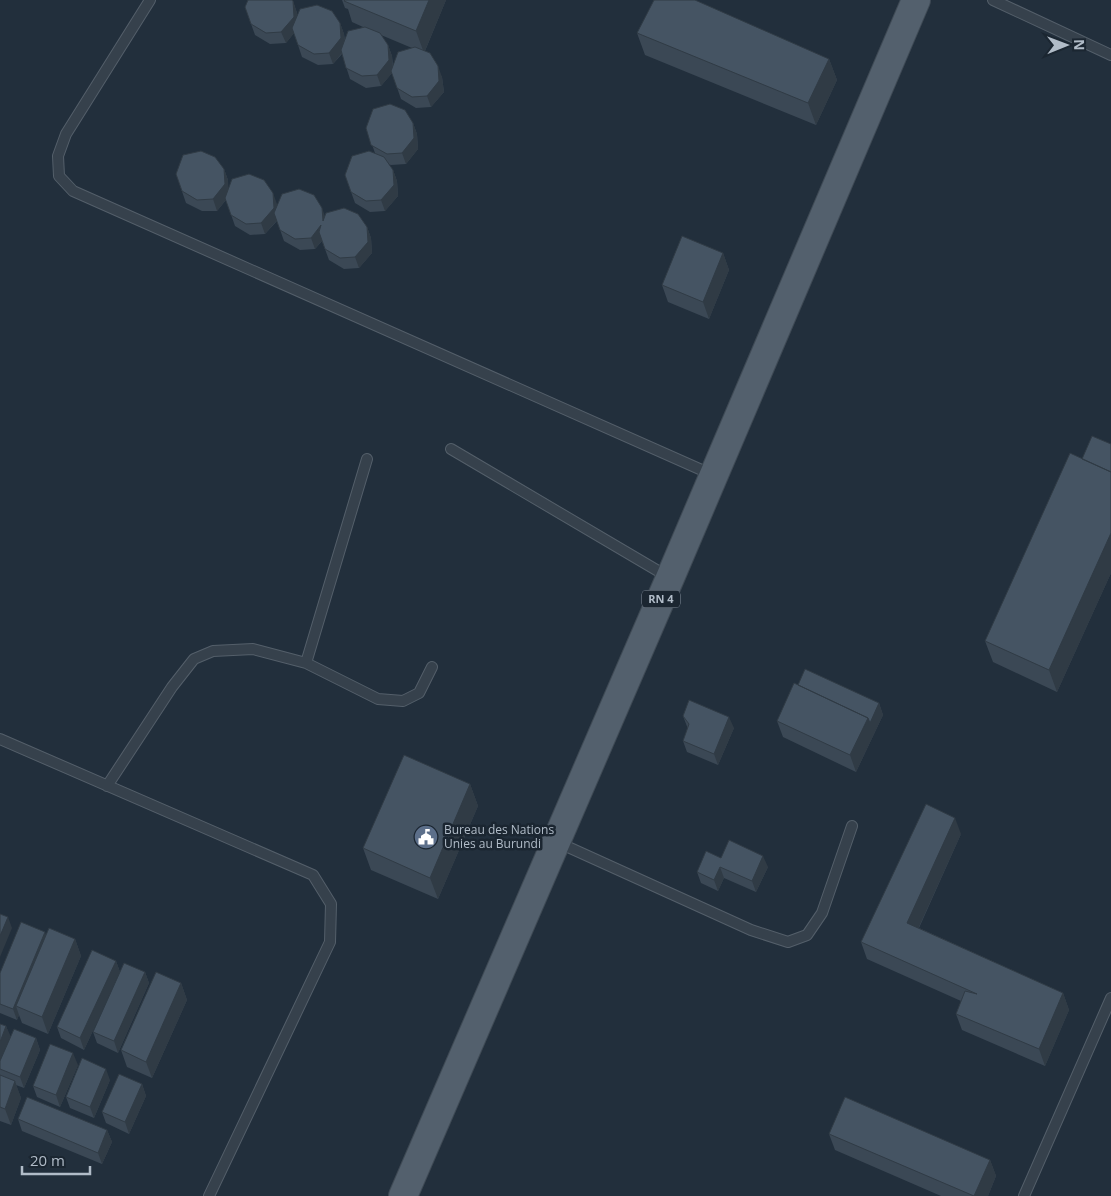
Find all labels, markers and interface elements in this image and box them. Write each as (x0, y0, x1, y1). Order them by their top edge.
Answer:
north arrow (1041, 20, 1091, 70)
text: N (1070, 39, 1089, 51)
road number: RN 4 (642, 590, 680, 608)
place label: Bureau des Nations Unies au Burundi (444, 821, 554, 852)
public building icon: Bureau des Nations Unies au Burundi (413, 824, 439, 850)
scale bar (22, 1144, 90, 1176)
text: 20 m (30, 1150, 65, 1170)

